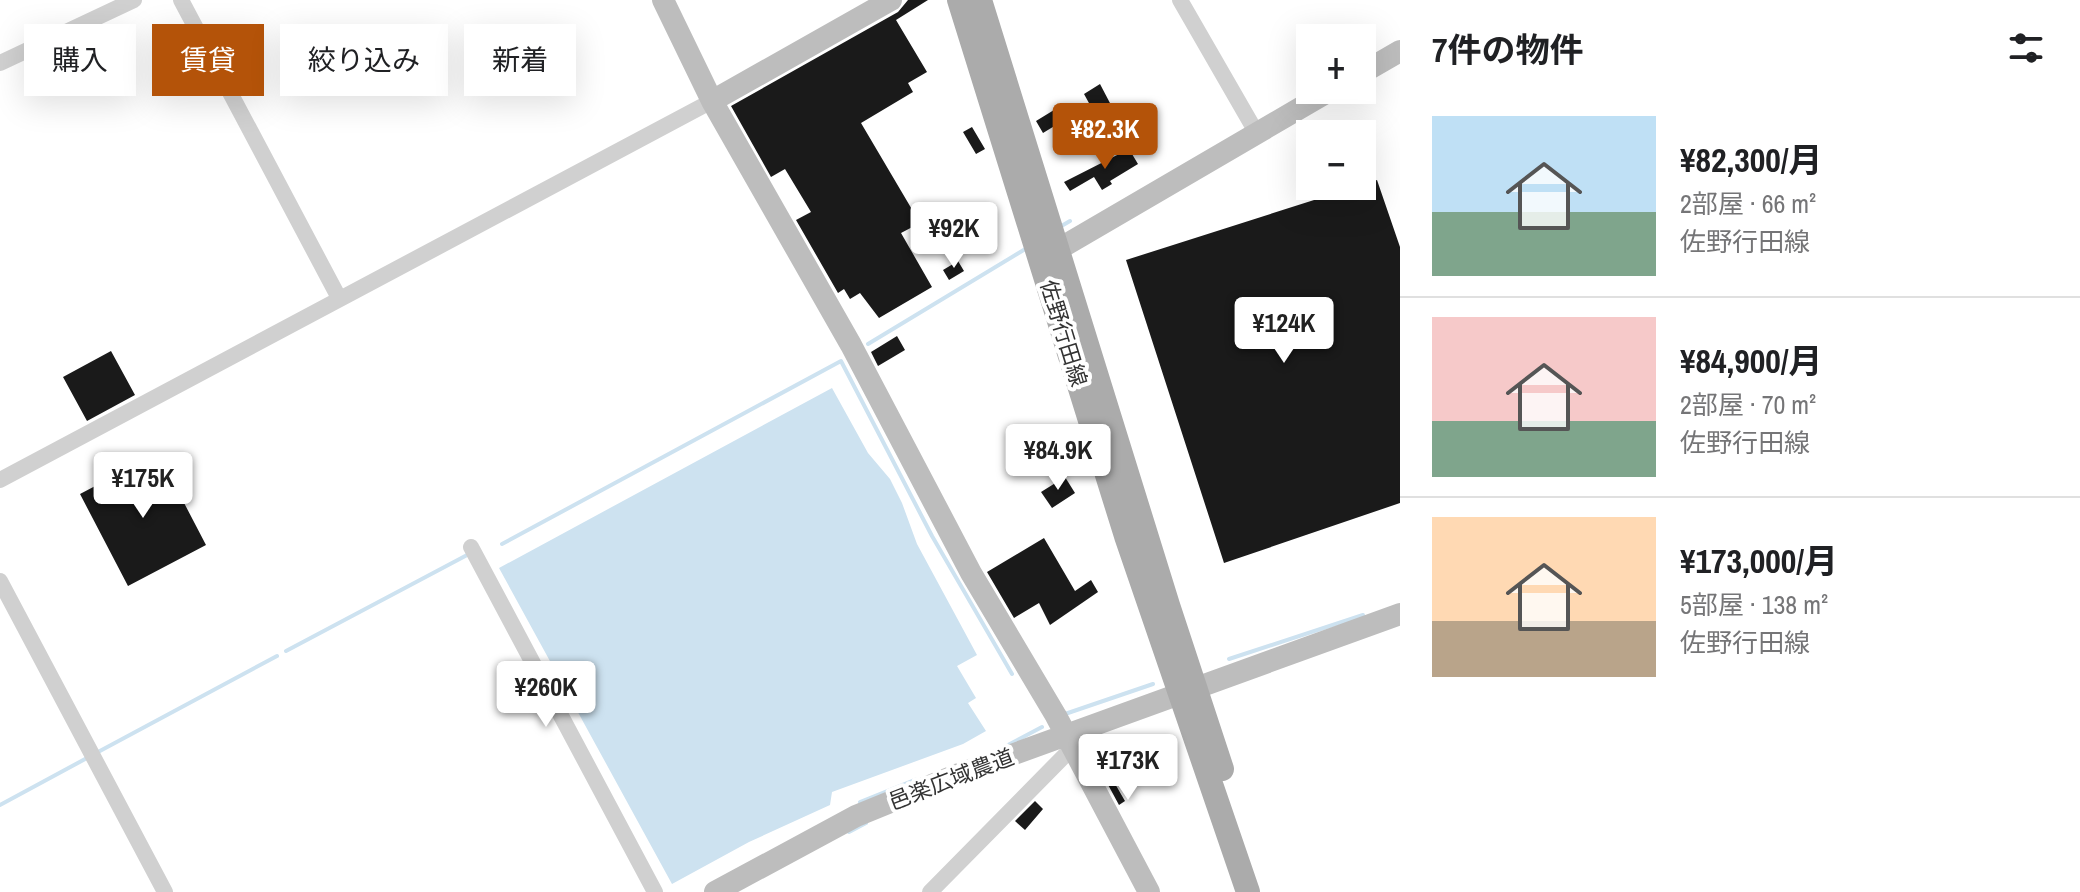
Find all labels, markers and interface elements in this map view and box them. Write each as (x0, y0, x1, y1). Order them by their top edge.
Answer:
chip: 購入 (24, 24, 136, 96)
chip: 賃貸 (152, 24, 264, 96)
chip: 絞り込み (280, 24, 448, 96)
chip: 新着 (464, 24, 576, 96)
map controls (1296, 24, 1376, 200)
button: + (1296, 24, 1376, 104)
icon: filters (2004, 26, 2048, 70)
text: 7件の物件 (1432, 27, 1584, 73)
pin: ¥82.3K (1040, 103, 1170, 171)
text: ¥82.3K (1071, 111, 1139, 146)
button: − (1296, 120, 1376, 200)
text: ¥82,300/月 (1680, 137, 1823, 183)
icon: home (1496, 148, 1592, 244)
text: 2部屋 · 66 m² (1680, 186, 1816, 221)
pin: ¥92K (907, 202, 1001, 270)
text: ¥92K (929, 210, 979, 245)
text: 佐野行田線 (1680, 224, 1810, 259)
street label: 佐野行田線 (1034, 276, 1094, 390)
pin: ¥124K (1228, 297, 1340, 365)
text: ¥124K (1253, 305, 1315, 340)
text: ¥84,900/月 (1680, 338, 1823, 384)
icon: home (1496, 349, 1592, 445)
text: 2部屋 · 70 m² (1680, 387, 1816, 422)
pin: ¥84.9K (993, 424, 1123, 492)
text: 佐野行田線 (1680, 425, 1810, 460)
text: ¥84.9K (1024, 432, 1092, 467)
pin: ¥175K (87, 452, 199, 520)
text: ¥175K (112, 460, 174, 495)
text: ¥173,000/月 (1680, 538, 1838, 584)
icon: home (1496, 549, 1592, 645)
text: 5部屋 · 138 m² (1680, 587, 1828, 622)
text: 佐野行田線 (1680, 625, 1810, 660)
pin: ¥260K (490, 661, 602, 729)
text: ¥260K (515, 669, 577, 704)
pin: ¥173K (1072, 734, 1184, 802)
street label: 邑楽広域農道 (884, 741, 1018, 817)
text: ¥173K (1097, 742, 1159, 777)

